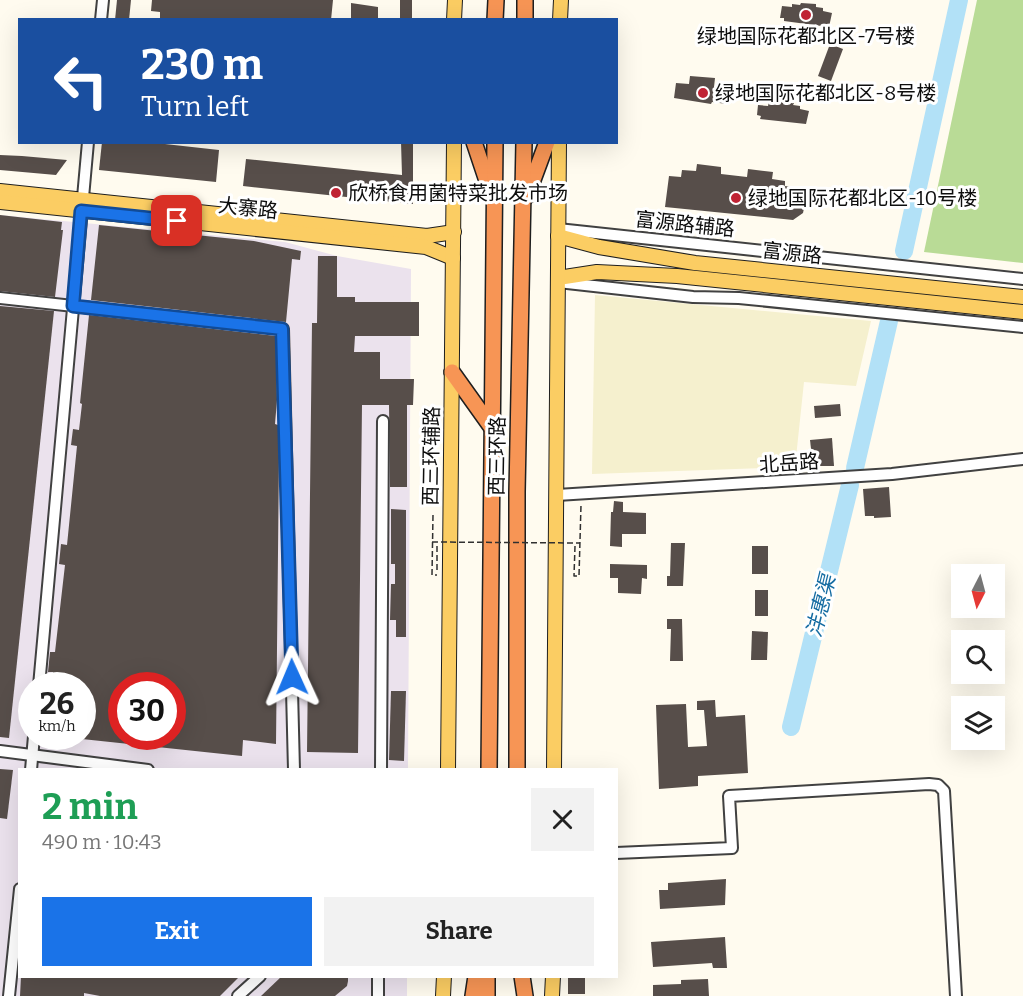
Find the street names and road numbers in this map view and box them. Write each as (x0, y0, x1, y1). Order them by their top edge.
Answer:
street label: 大寨路 (217, 193, 279, 223)
street label: 富源路辅路 (634, 207, 736, 241)
street label: 富源路 (761, 238, 823, 268)
street label: 西三环辅路 (418, 406, 444, 506)
street label: 西三环路 (484, 416, 510, 496)
street label: 北岳路 (758, 449, 820, 477)

